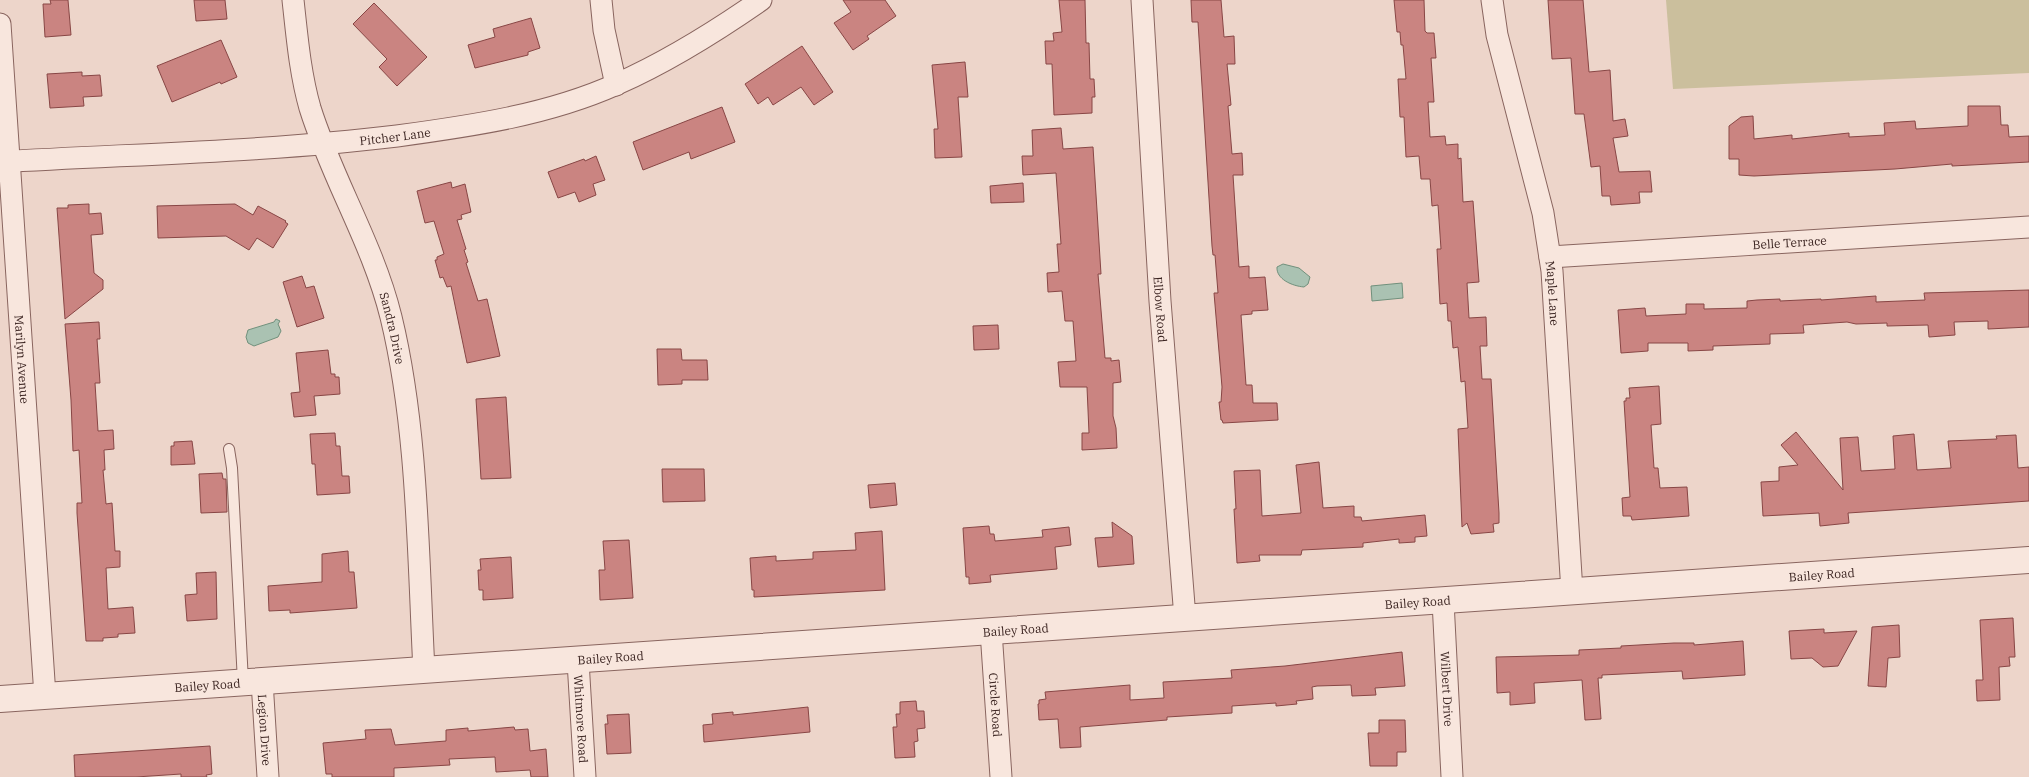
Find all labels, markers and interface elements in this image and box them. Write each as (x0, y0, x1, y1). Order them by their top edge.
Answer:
street label: Pitcher Lane (359, 124, 432, 148)
street label: Belle Terrace (1752, 232, 1827, 252)
street label: Maple Lane (1543, 260, 1563, 326)
street label: Elbow Road (1151, 276, 1171, 343)
street label: Sandra Drive (377, 290, 408, 365)
street label: Marilyn Avenue (12, 314, 33, 404)
street label: Bailey Road (1788, 564, 1855, 584)
street label: Bailey Road (1384, 592, 1451, 612)
street label: Bailey Road (982, 620, 1049, 639)
street label: Bailey Road (577, 647, 644, 667)
street label: Wilbert Drive (1438, 651, 1457, 727)
street label: Circle Road (986, 672, 1006, 738)
street label: Whitmore Road (571, 674, 592, 764)
street label: Bailey Road (174, 675, 241, 695)
street label: Legion Drive (255, 694, 275, 766)

